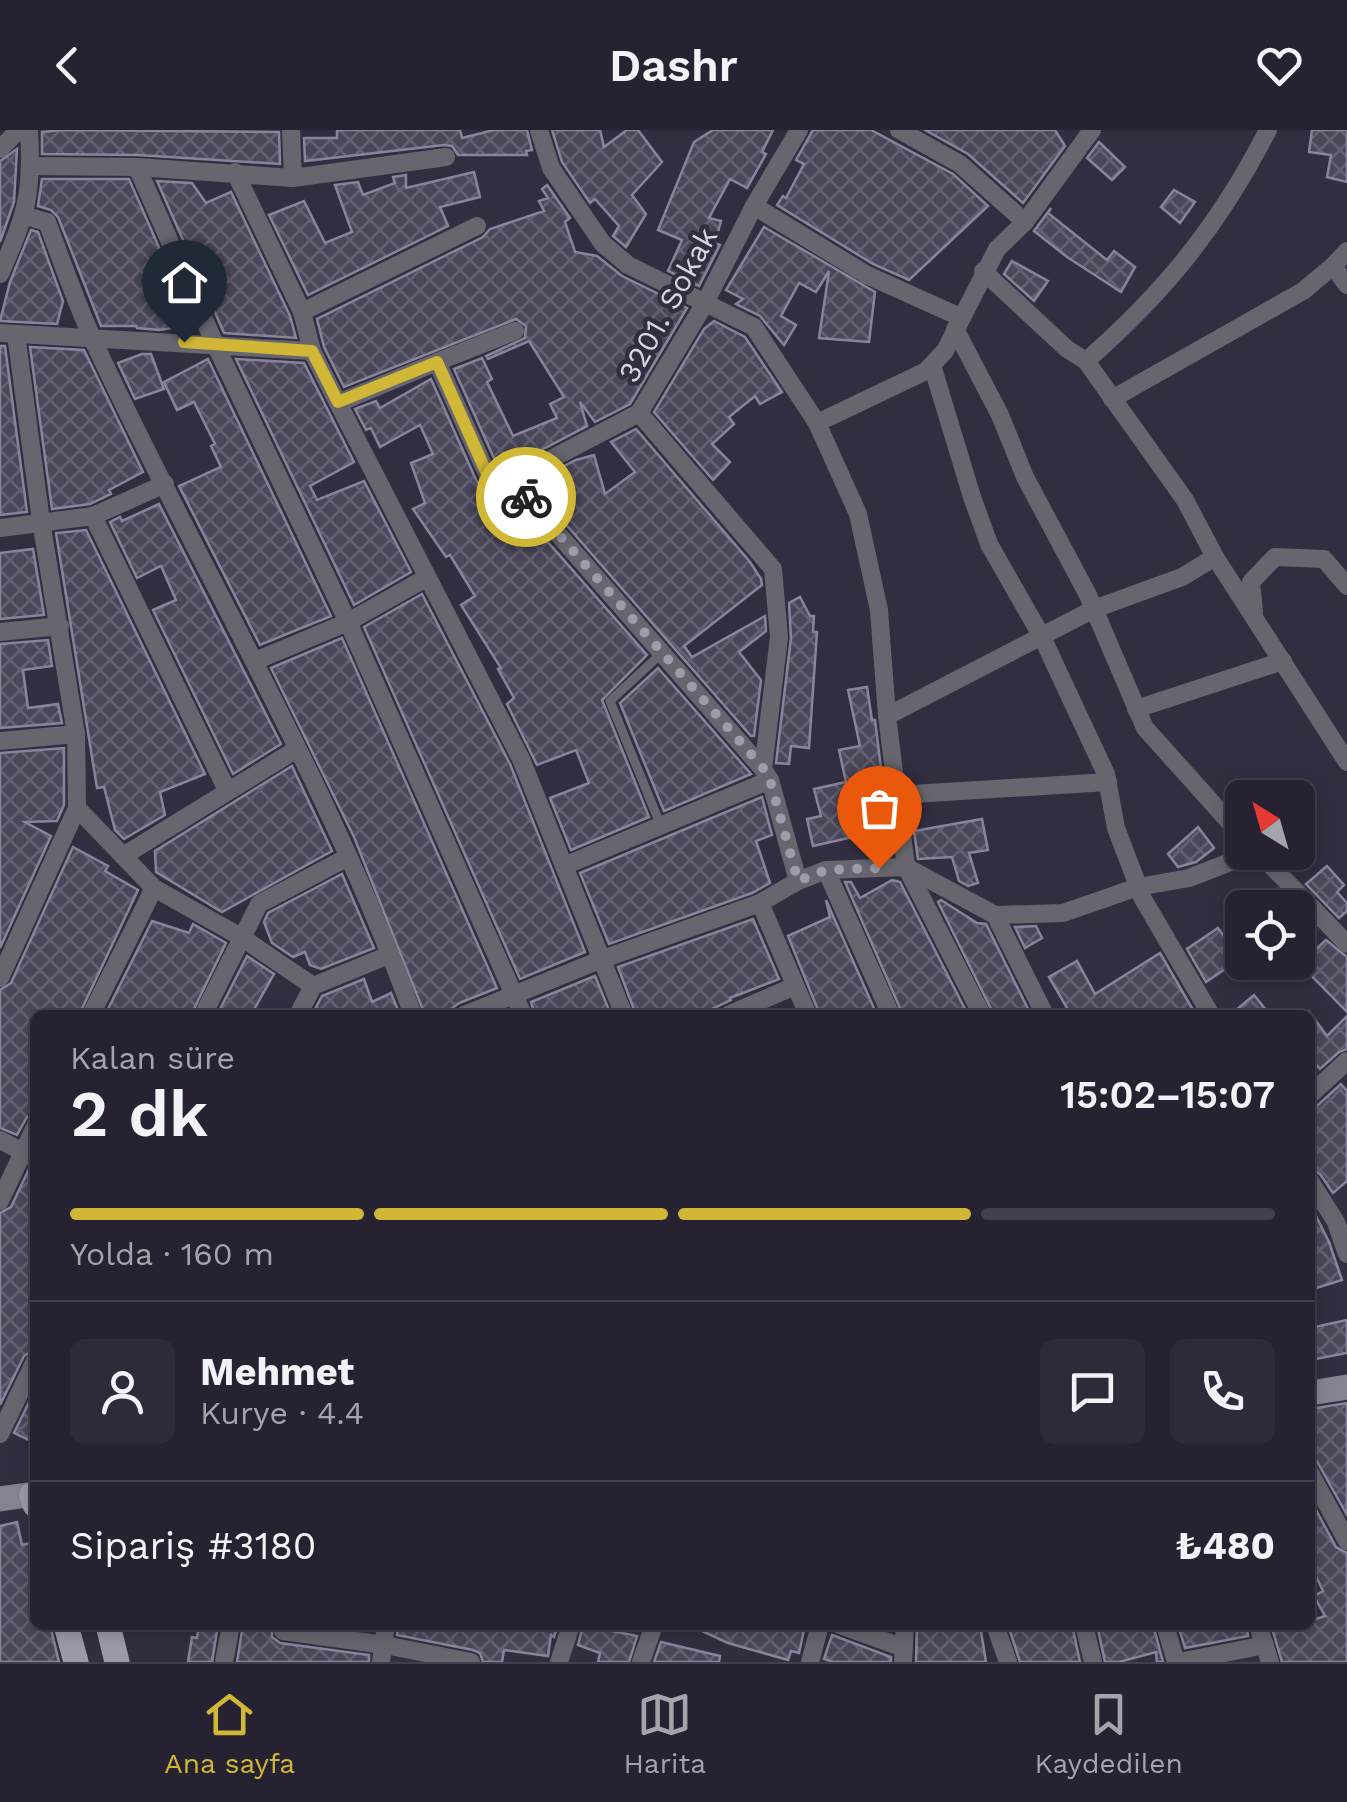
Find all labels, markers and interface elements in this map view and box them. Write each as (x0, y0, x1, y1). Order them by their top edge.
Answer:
icon: back (40, 38, 95, 93)
icon: heart (1252, 38, 1307, 93)
text: Dashr (609, 39, 738, 92)
street label: 3201. Sokak (611, 221, 724, 388)
pin (142, 240, 227, 343)
icon: home (157, 255, 212, 310)
courier (476, 447, 576, 547)
icon: bike (499, 470, 554, 525)
pin (837, 766, 922, 869)
north arrow (1225, 780, 1315, 870)
map controls (1225, 780, 1315, 980)
icon: bag (852, 781, 907, 836)
button: locate (1225, 890, 1315, 980)
text: Kalan süre (70, 1039, 235, 1077)
text: 15:02–15:07 (1060, 1073, 1275, 1117)
text: 2 dk (70, 1076, 208, 1152)
text: Yolda · 160 m (70, 1235, 274, 1273)
button: person (70, 1339, 175, 1444)
button: chat (1040, 1339, 1145, 1444)
button: phone (1170, 1339, 1275, 1444)
text: Mehmet (200, 1350, 354, 1394)
text: Kurye · 4.4 (200, 1394, 364, 1432)
text: Sipariş #3180 (70, 1524, 317, 1568)
text: ₺480 (1175, 1524, 1275, 1568)
tab: Ana sayfa (164, 1687, 295, 1780)
tab: Harita (623, 1687, 706, 1780)
tab: Kaydedilen (1035, 1687, 1183, 1780)

